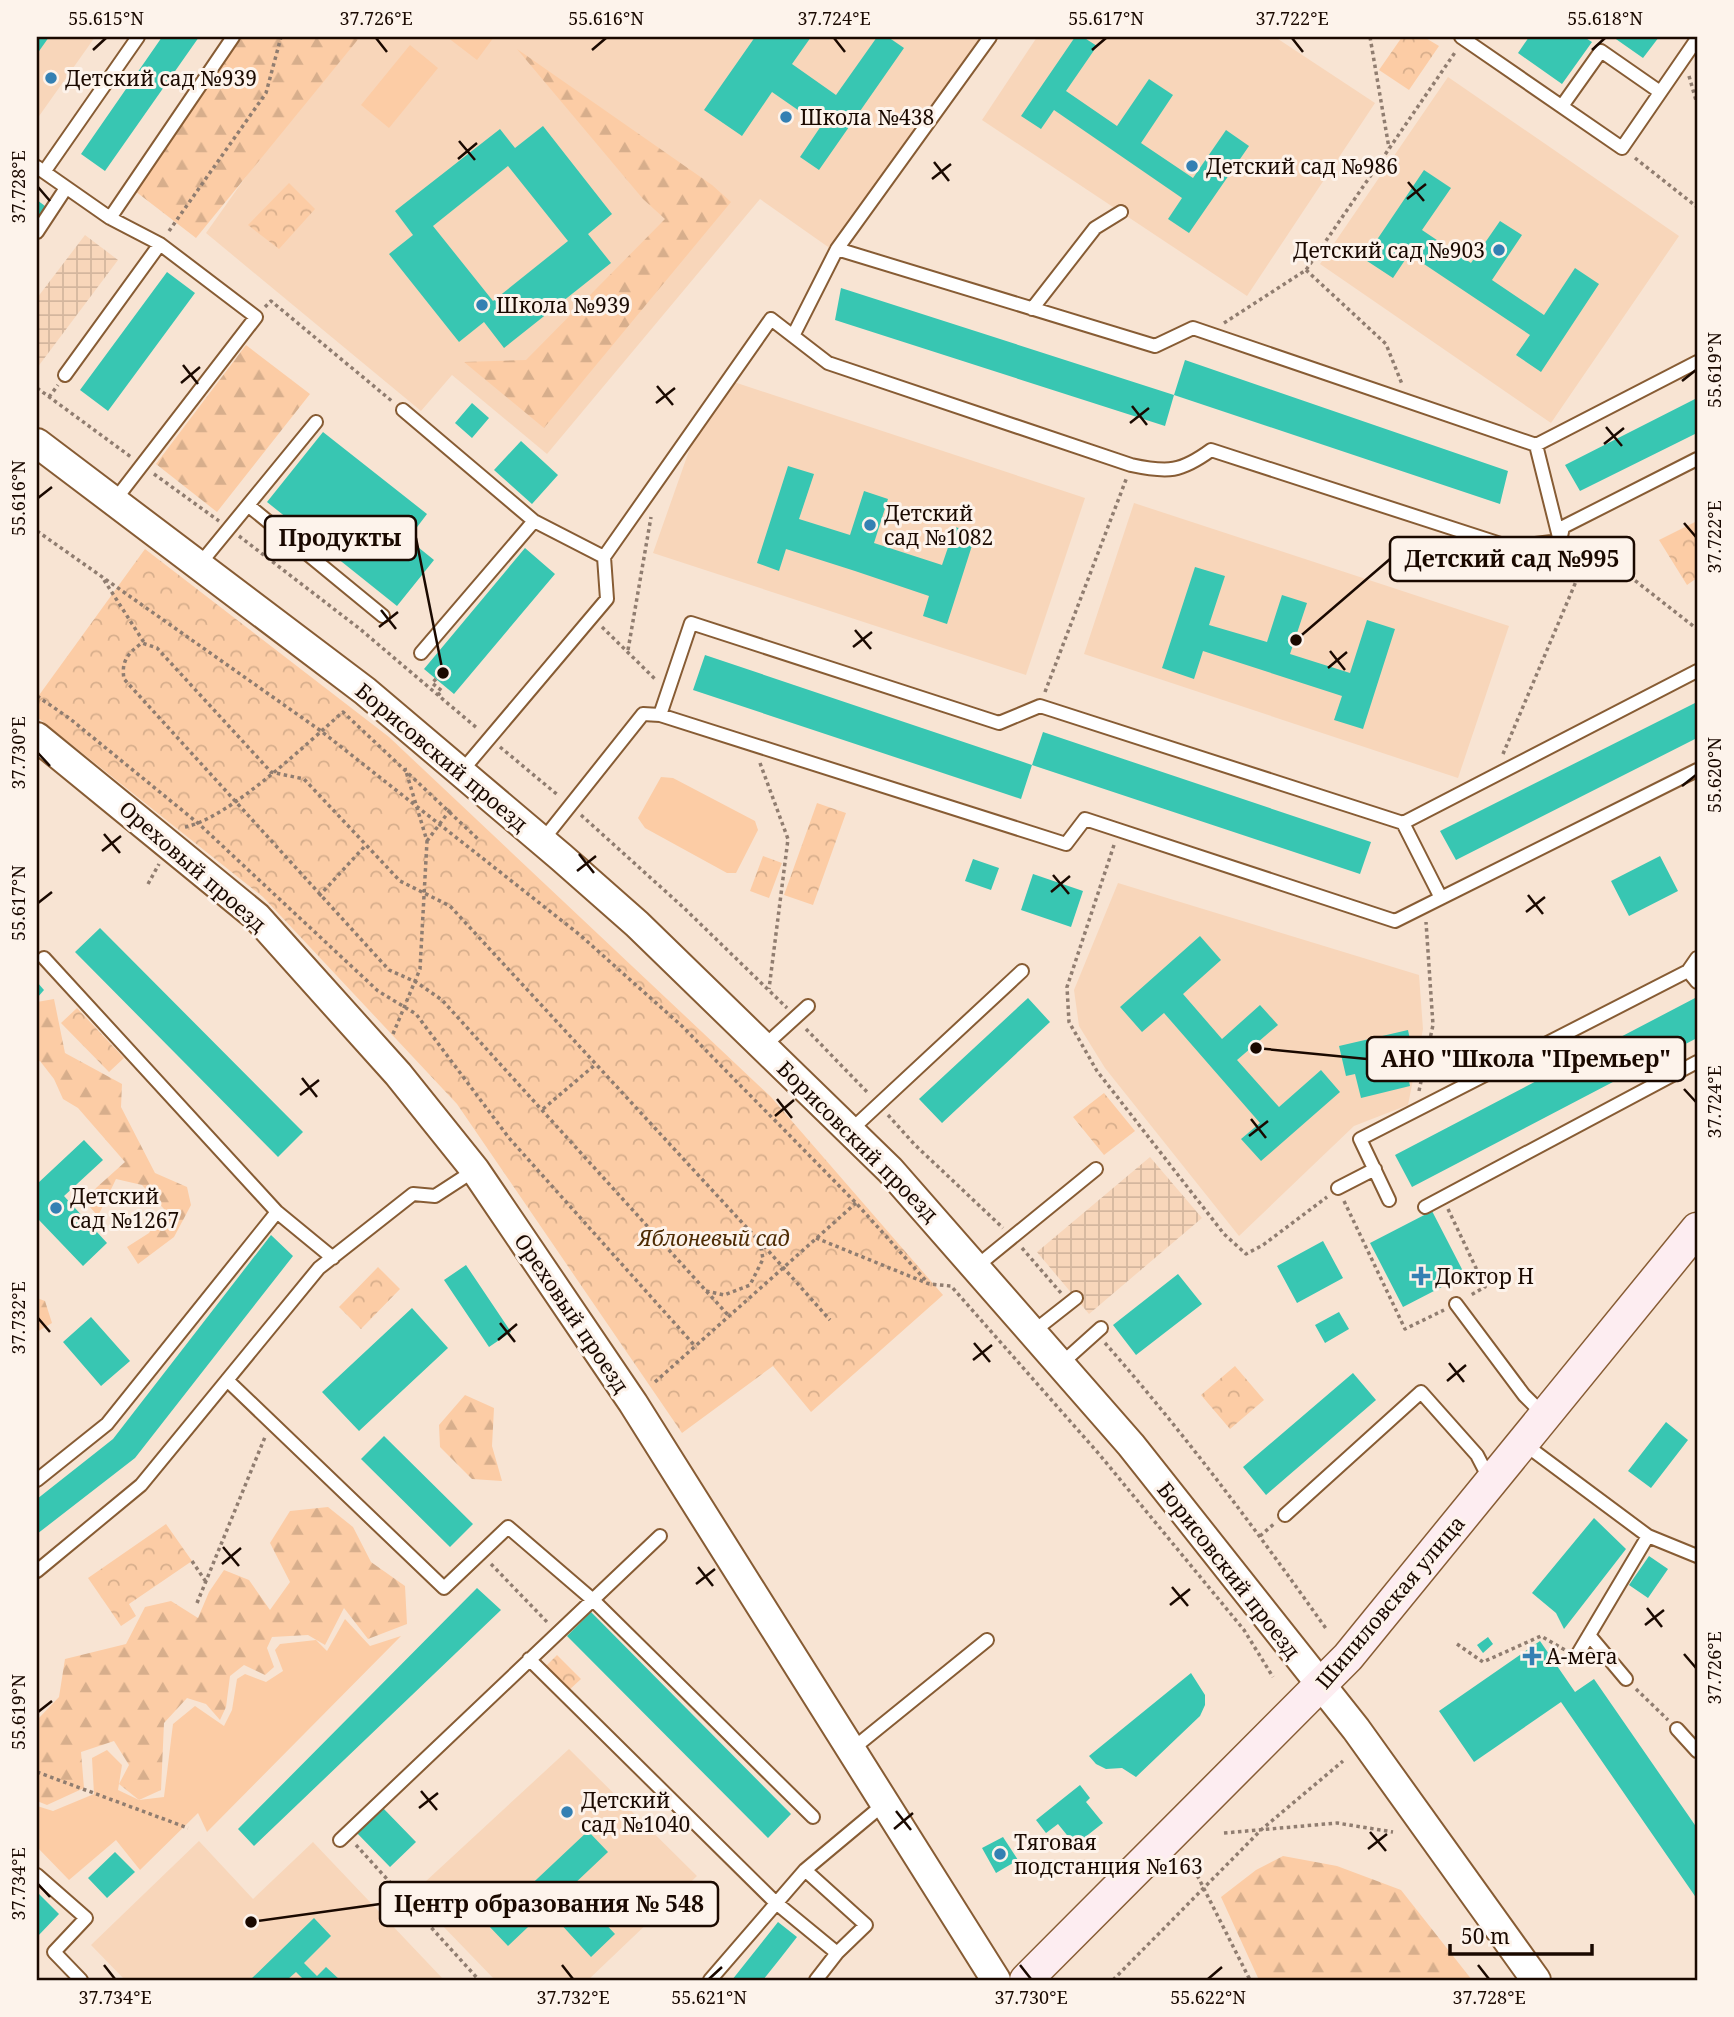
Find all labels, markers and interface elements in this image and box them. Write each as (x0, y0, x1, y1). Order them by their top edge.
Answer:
text: 55.615°N (68, 6, 144, 30)
text: 37.726°E (339, 6, 413, 30)
text: 55.616°N (568, 6, 644, 30)
text: 37.724°E (797, 6, 871, 30)
text: 55.617°N (1068, 6, 1144, 30)
text: 37.722°E (1255, 6, 1329, 30)
text: 55.618°N (1567, 6, 1643, 30)
place label: Детский сад №939 (65, 64, 257, 92)
marker: Детский сад №939 (43, 70, 59, 86)
place label: Школа №438 (800, 103, 934, 131)
marker: Школа №438 (778, 109, 794, 125)
text: 37.728°E (6, 150, 30, 224)
place label: Детский сад №986 (1206, 152, 1398, 180)
marker: Детский сад №986 (1184, 158, 1200, 174)
place label: Детский сад №903 (1293, 236, 1485, 264)
marker: Детский сад №903 (1491, 242, 1507, 258)
place label: Школа №939 (496, 291, 630, 319)
marker: Школа №939 (474, 297, 490, 313)
text: 55.619°N (1702, 332, 1726, 408)
text: 55.616°N (6, 460, 30, 536)
place label: Детский сад №1082 (884, 499, 993, 551)
text: 37.722°E (1702, 500, 1726, 574)
callout: Продукты (265, 516, 416, 560)
marker: Детский сад №1082 (862, 517, 878, 533)
text: Продукты (279, 521, 401, 553)
callout: Детский сад №995 (1390, 537, 1634, 581)
text: Детский сад №995 (1404, 542, 1620, 574)
street label: Борисовский проезд (350, 677, 534, 838)
text: 37.730°E (6, 716, 30, 790)
text: 55.620°N (1702, 737, 1726, 813)
street label: Ореховый проезд (113, 794, 273, 938)
text: 55.617°N (6, 865, 30, 941)
callout: АНО "Школа "Премьер" (1367, 1037, 1685, 1081)
text: АНО "Школа "Премьер" (1381, 1042, 1671, 1074)
street label: Борисовский проезд (771, 1054, 945, 1228)
text: 37.724°E (1702, 1065, 1726, 1139)
place label: Детский сад №1267 (70, 1182, 179, 1234)
marker: Детский сад №1267 (48, 1200, 64, 1216)
park label: Яблоневый сад (636, 1224, 790, 1252)
street label: Ореховый проезд (508, 1228, 636, 1398)
place label: Доктор Н (1435, 1262, 1534, 1290)
marker: Доктор Н (1413, 1268, 1429, 1284)
text: 37.732°E (6, 1281, 30, 1355)
street label: Борисовский проезд (1151, 1476, 1307, 1664)
street label: Шипиловская улица (1309, 1509, 1471, 1695)
text: 37.726°E (1702, 1631, 1726, 1705)
place label: А-мега (1546, 1642, 1618, 1670)
marker: А-мега (1524, 1648, 1540, 1664)
text: 55.619°N (6, 1674, 30, 1750)
place label: Детский сад №1040 (581, 1786, 690, 1838)
marker: Детский сад №1040 (559, 1804, 575, 1820)
place label: Тяговая подстанция №163 (1014, 1828, 1203, 1880)
marker: Тяговая подстанция №163 (992, 1846, 1008, 1862)
text: 37.734°E (6, 1847, 30, 1921)
callout: Центр образования № 548 (380, 1882, 718, 1926)
text: Центр образования № 548 (394, 1887, 704, 1919)
scale bar (1450, 1912, 1592, 1956)
text: 50 m (1461, 1922, 1510, 1950)
text: 37.734°E (78, 1985, 152, 2009)
text: 37.732°E (536, 1985, 610, 2009)
text: 55.621°N (671, 1985, 747, 2009)
text: 37.730°E (994, 1985, 1068, 2009)
text: 55.622°N (1170, 1985, 1246, 2009)
text: 37.728°E (1452, 1985, 1526, 2009)

